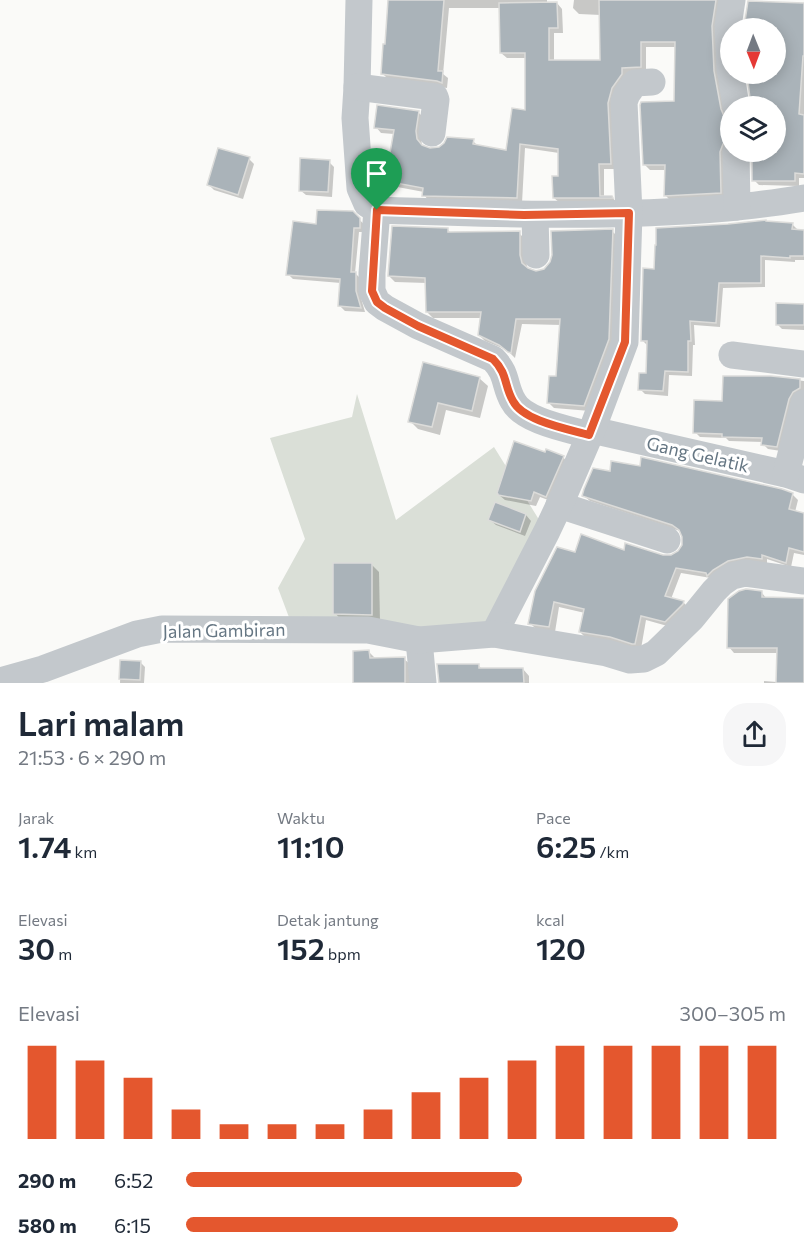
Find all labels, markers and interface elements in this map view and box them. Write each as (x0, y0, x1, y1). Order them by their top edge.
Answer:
north arrow (720, 18, 786, 84)
map controls (720, 18, 786, 162)
button: layers (720, 96, 786, 162)
pin (351, 148, 402, 210)
icon: arrive (360, 157, 393, 190)
street label: Gang Gelatik (645, 432, 752, 477)
street label: Jalan Gambiran (162, 618, 286, 642)
text: Lari malam (18, 702, 184, 743)
button: share (723, 703, 786, 766)
text: 21:53 · 6 × 290 m (18, 745, 166, 769)
text: Jarak (18, 808, 54, 827)
text: Waktu (277, 808, 325, 827)
text: Pace (536, 808, 571, 827)
text: 1.74 (18, 827, 71, 864)
text: 11:10 (277, 827, 344, 864)
text: 6:25 (536, 827, 596, 864)
text: km (71, 842, 97, 861)
text: /km (596, 842, 629, 861)
text: Elevasi (18, 910, 68, 929)
text: Detak jantung (277, 910, 379, 929)
text: kcal (536, 910, 565, 929)
text: 30 (18, 929, 55, 966)
text: 152 (277, 929, 325, 966)
text: 120 (536, 929, 586, 966)
text: m (55, 944, 72, 963)
text: bpm (325, 944, 361, 963)
text: Elevasi (18, 1001, 80, 1025)
text: 300–305 m (679, 1001, 786, 1025)
text: 290 m (18, 1168, 76, 1192)
text: 6:52 (114, 1168, 153, 1192)
text: 580 m (18, 1213, 77, 1237)
text: 6:15 (114, 1213, 151, 1237)

